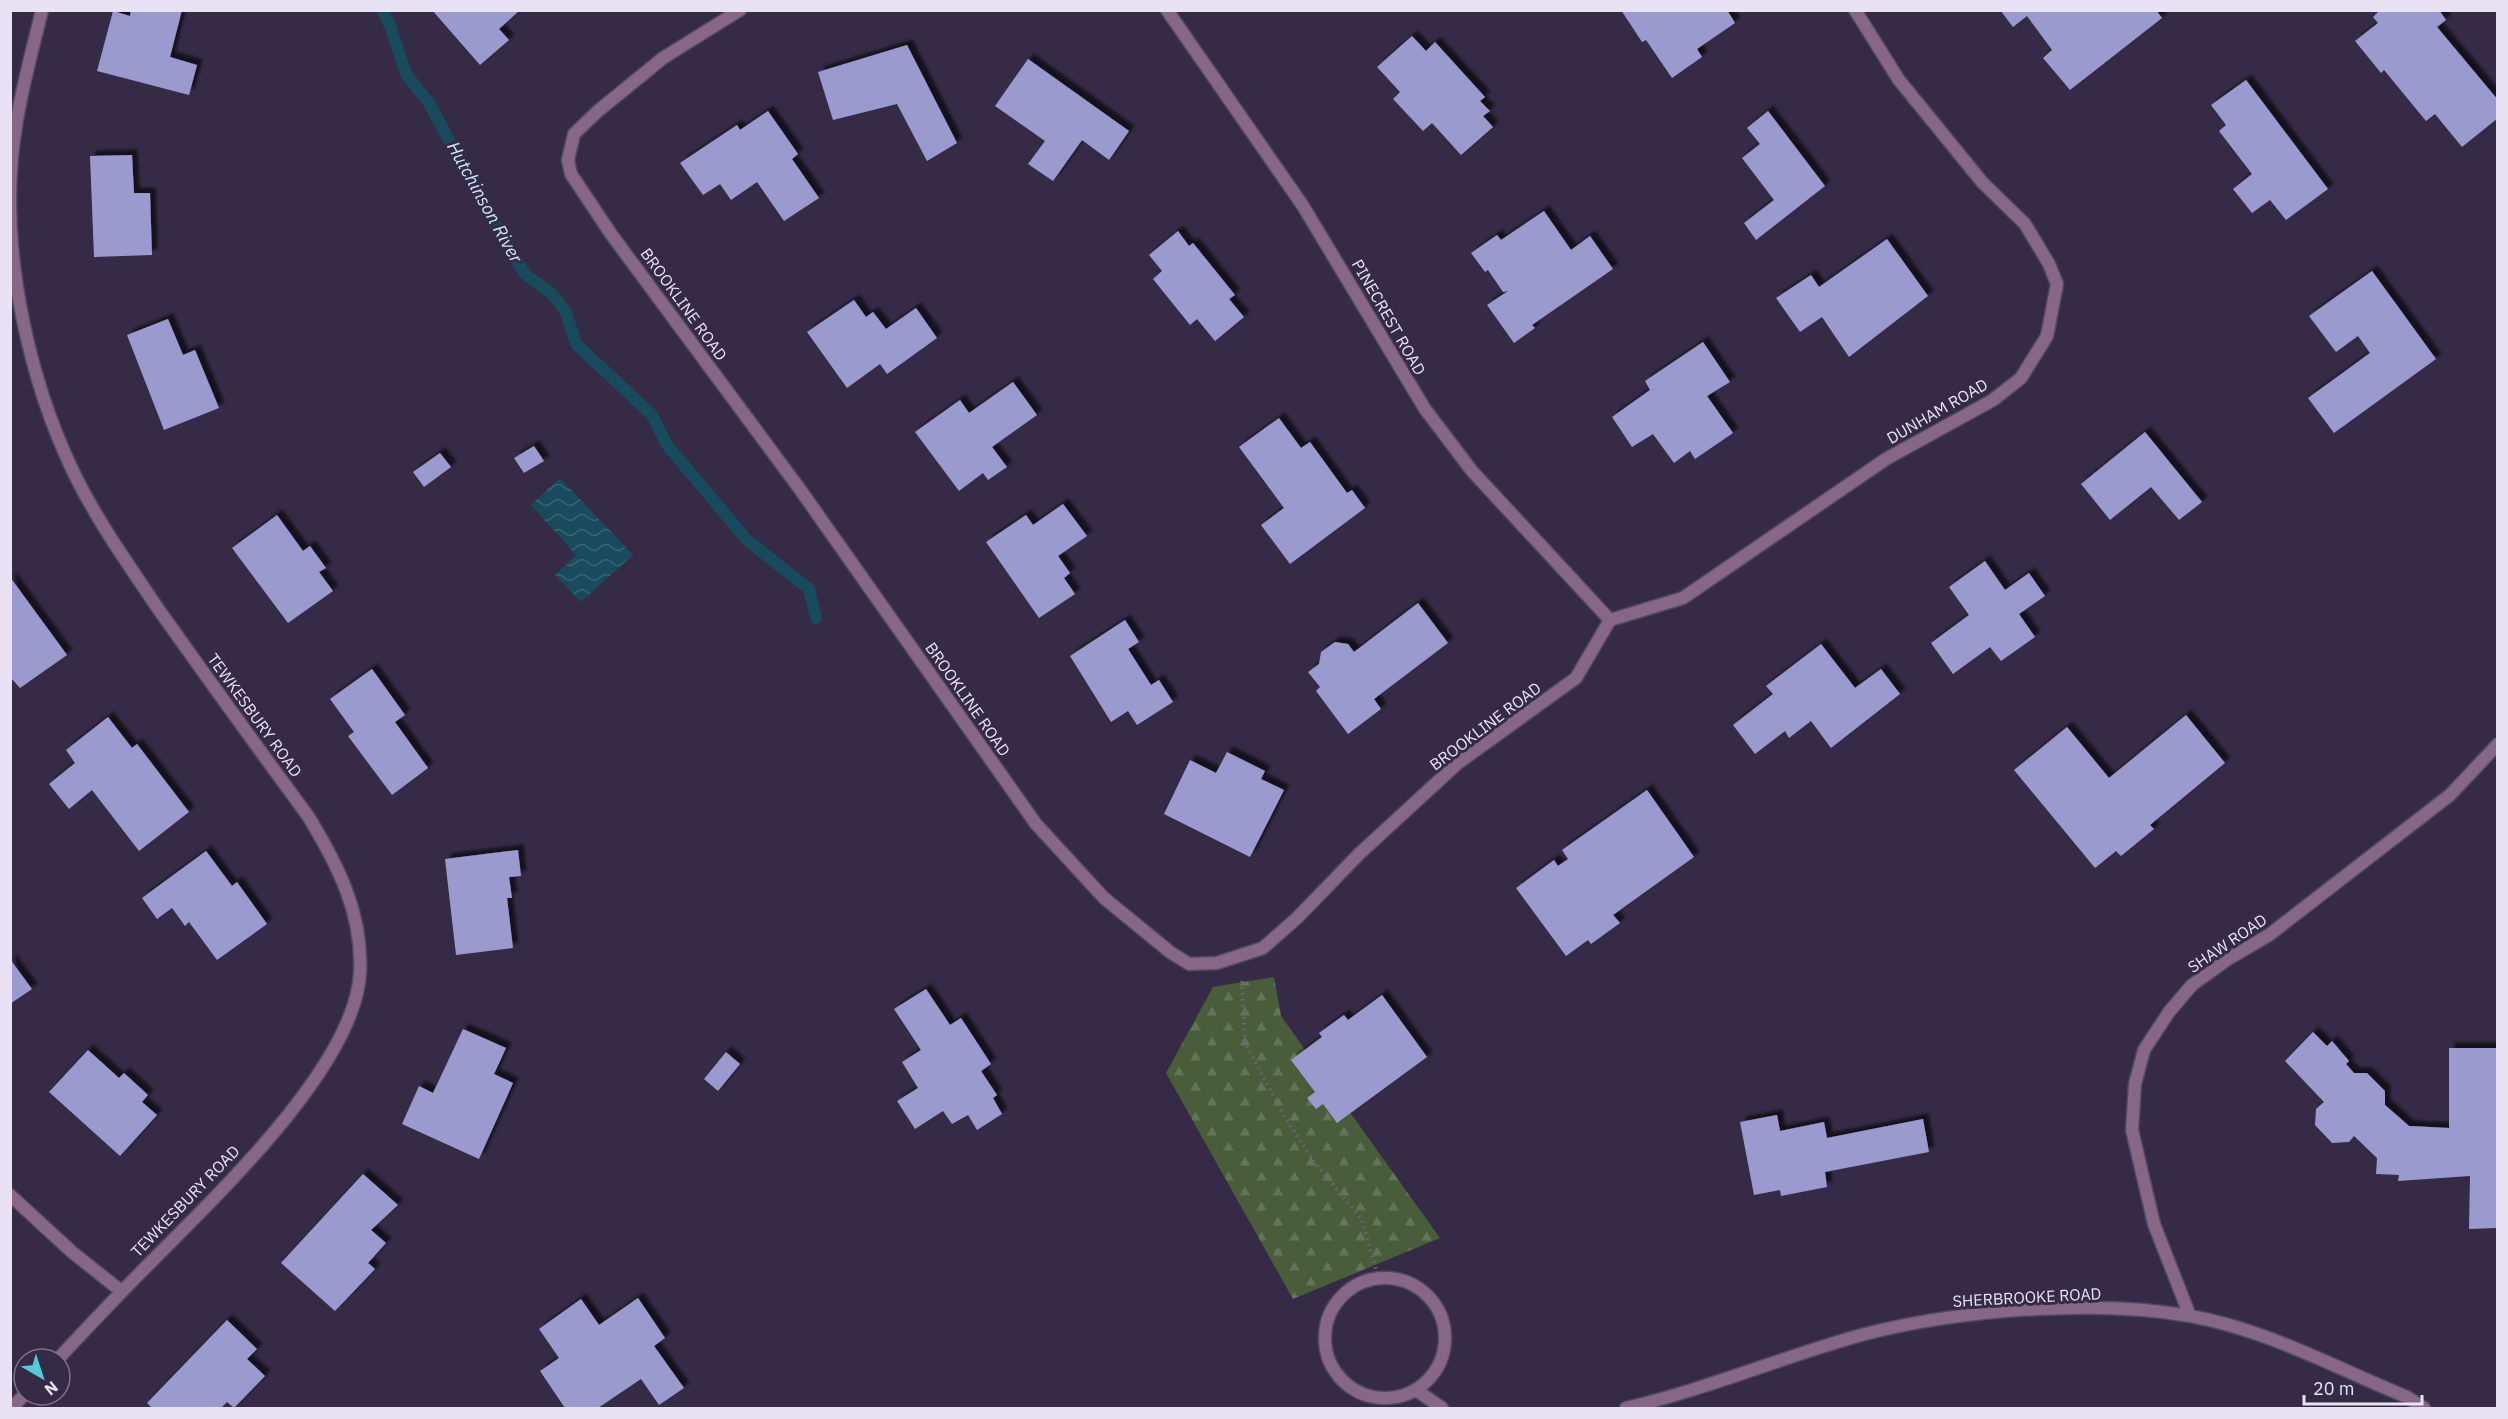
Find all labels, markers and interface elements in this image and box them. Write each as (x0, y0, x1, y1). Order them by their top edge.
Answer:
water label: Hutchinson River (442, 137, 528, 267)
street label: BROOKLINE ROAD (636, 244, 732, 364)
street label: PINECREST ROAD (1348, 256, 1430, 378)
street label: DUNHAM ROAD (1883, 374, 1991, 448)
street label: BROOKLINE ROAD (921, 638, 1015, 760)
street label: TEWKESBURY ROAD (203, 649, 307, 781)
street label: BROOKLINE ROAD (1425, 678, 1545, 774)
street label: SHAW ROAD (2184, 909, 2270, 977)
street label: TEWKESBURY ROAD (126, 1141, 244, 1261)
street label: SHERBROOKE ROAD (1952, 1283, 2102, 1311)
north arrow (12, 1347, 72, 1407)
scale bar (2304, 1368, 2422, 1406)
text: N (41, 1377, 62, 1400)
text: 20 m (2313, 1377, 2355, 1400)

